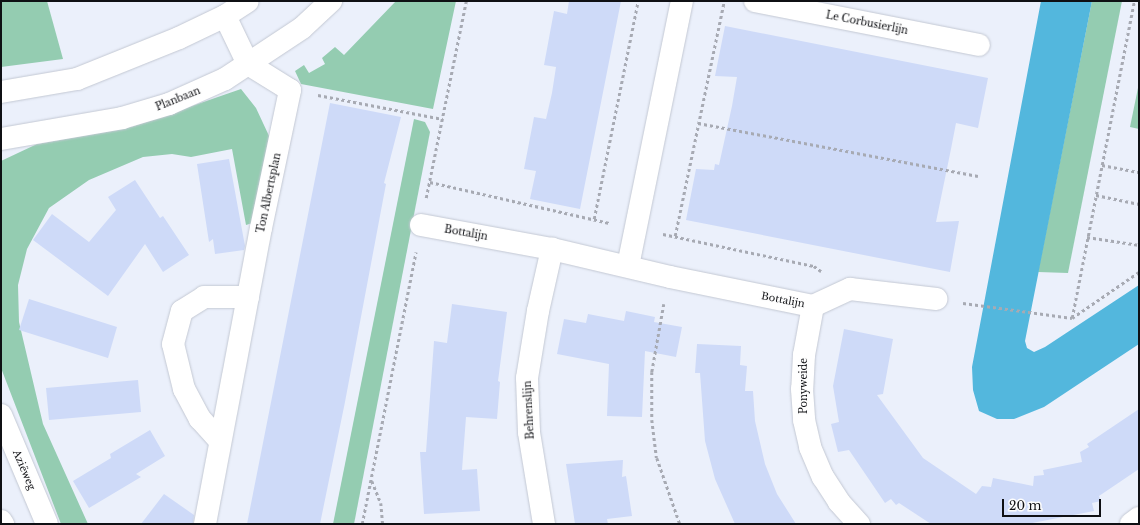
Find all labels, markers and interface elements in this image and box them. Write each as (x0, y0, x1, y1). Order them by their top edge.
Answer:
street label: Le Corbusierlijn (825, 9, 909, 37)
street label: Planbaan (154, 85, 202, 113)
street label: Ton Albertsplan (255, 152, 283, 234)
street label: Bottalijn (443, 223, 489, 243)
street label: Bottalijn (760, 290, 806, 310)
street label: Ponyweide (798, 358, 810, 414)
street label: Behrenslijn (521, 380, 537, 440)
street label: Aziëweg (10, 448, 38, 492)
scale bar (1004, 491, 1103, 517)
text: 20 m (1009, 498, 1041, 513)

